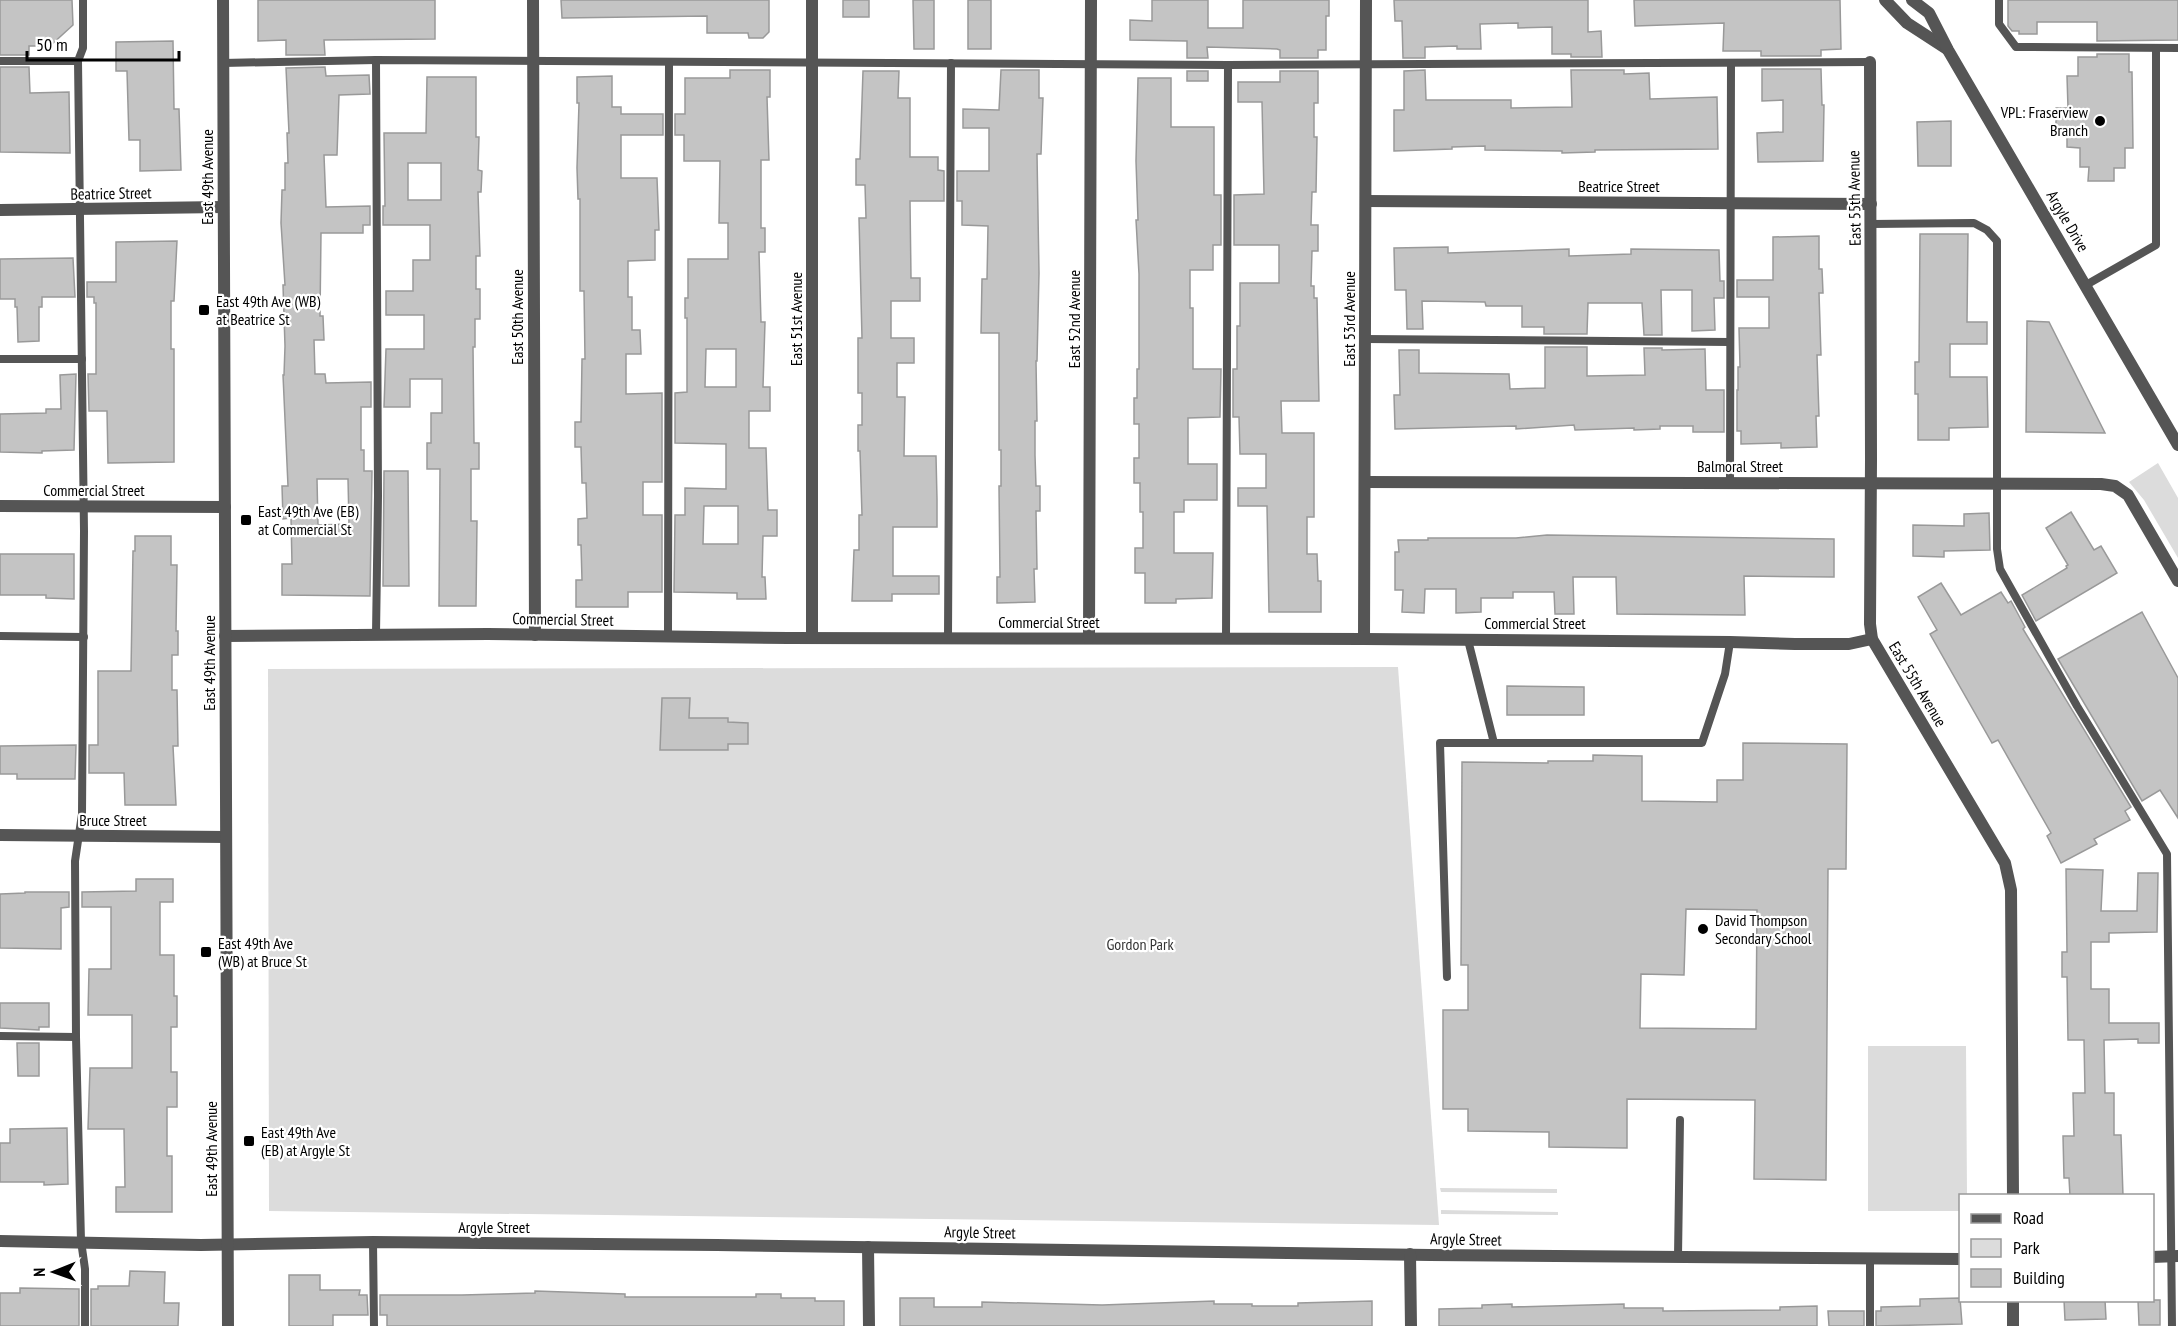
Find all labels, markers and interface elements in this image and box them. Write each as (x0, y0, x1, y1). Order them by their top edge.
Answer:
scale bar (27, 24, 178, 62)
text: 50 m (36, 33, 68, 56)
place label: VPL: Fraserview Branch (2000, 102, 2089, 140)
marker: VPL: Fraserview Branch (2093, 114, 2107, 128)
street label: East 49th Avenue (197, 129, 217, 225)
street label: East 55th Avenue (1843, 150, 1865, 246)
street label: Beatrice Street (1578, 176, 1660, 196)
street label: Beatrice Street (70, 182, 152, 204)
street label: Argyle Drive (2042, 187, 2094, 255)
street label: East 50th Avenue (507, 269, 527, 365)
street label: East 52nd Avenue (1064, 270, 1084, 368)
street label: East 53rd Avenue (1339, 271, 1359, 367)
street label: East 51st Avenue (786, 272, 806, 366)
place label: East 49th Ave (WB) at Beatrice St (216, 291, 321, 329)
marker: East 49th Ave (WB) at Beatrice St (197, 303, 211, 317)
street label: Balmoral Street (1697, 456, 1784, 476)
street label: Commercial Street (43, 480, 145, 500)
place label: East 49th Ave (EB) at Commercial St (258, 501, 359, 539)
marker: East 49th Ave (EB) at Commercial St (239, 513, 253, 527)
street label: Commercial Street (512, 608, 614, 630)
street label: Commercial Street (998, 612, 1100, 632)
street label: Commercial Street (1484, 613, 1586, 633)
street label: East 49th Avenue (199, 615, 219, 711)
street label: East 55th Avenue (1885, 638, 1951, 730)
street label: Bruce Street (79, 810, 147, 830)
place label: David Thompson Secondary School (1715, 910, 1812, 948)
marker: David Thompson Secondary School (1696, 922, 1710, 936)
place label: East 49th Ave (WB) at Bruce St (218, 933, 307, 971)
park label: Gordon Park (1106, 934, 1174, 954)
marker: East 49th Ave (WB) at Bruce St (199, 945, 213, 959)
street label: East 49th Avenue (201, 1101, 221, 1197)
place label: East 49th Ave (EB) at Argyle St (261, 1122, 350, 1160)
marker: East 49th Ave (EB) at Argyle St (242, 1134, 256, 1148)
legend (1959, 1194, 2154, 1302)
text: Road (2013, 1206, 2044, 1229)
street label: Argyle Street (458, 1217, 530, 1237)
street label: Argyle Street (944, 1221, 1017, 1243)
street label: Argyle Street (1430, 1228, 1503, 1250)
text: Park (2013, 1236, 2040, 1259)
north arrow (24, 1242, 84, 1302)
text: Building (2013, 1266, 2065, 1289)
text: N (29, 1268, 49, 1277)

